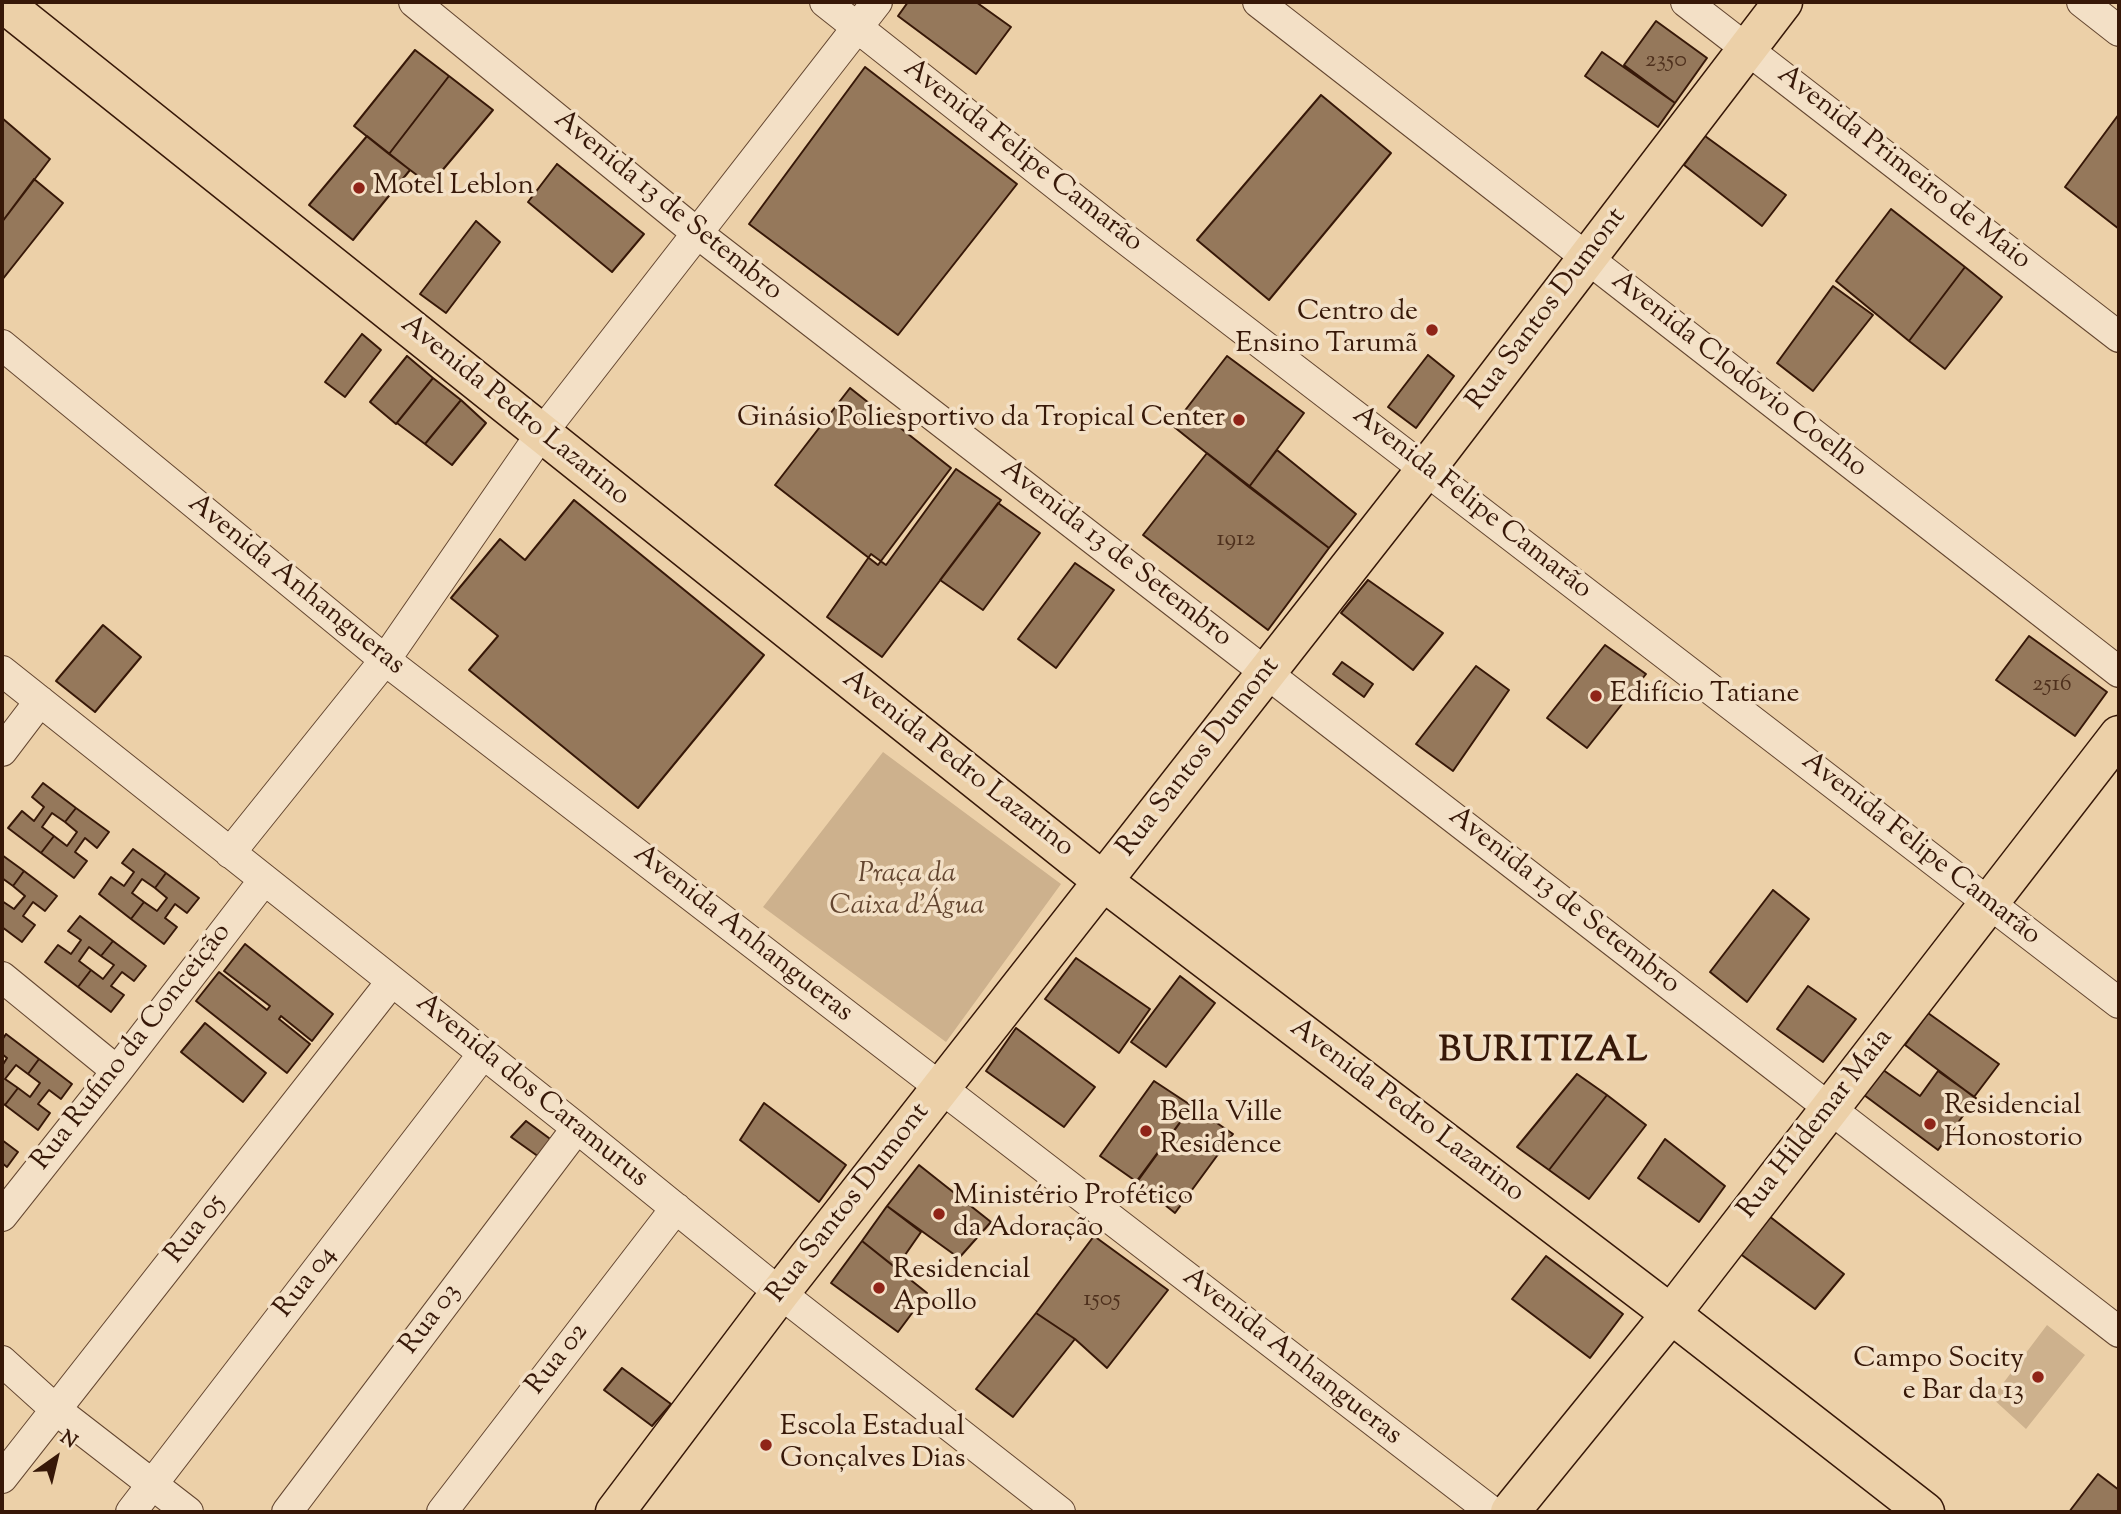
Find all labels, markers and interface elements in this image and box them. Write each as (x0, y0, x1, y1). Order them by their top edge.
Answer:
house number: 2350 (1645, 48, 1687, 76)
street label: Avenida Felipe Camarão (896, 53, 1148, 261)
street label: Avenida Primeiro de Maio (1769, 59, 2037, 279)
street label: Avenida 13 de Setembro (546, 104, 788, 310)
place label: Motel Leblon (373, 171, 534, 205)
marker: Motel Leblon (351, 180, 367, 196)
street label: Rua Santos Dumont (1461, 202, 1635, 418)
street label: Avenida Clodóvio Coelho (1603, 266, 1873, 486)
place label: Centro de Ensino Tarumã (1236, 297, 1418, 363)
street label: Avenida Pedro Lazarino (393, 309, 635, 515)
marker: Centro de Ensino Tarumã (1424, 322, 1440, 338)
street label: Avenida Felipe Camarão (1345, 400, 1597, 608)
place label: Ginásio Poliesportivo da Tropical Center (737, 403, 1225, 437)
marker: Ginásio Poliesportivo da Tropical Center (1231, 412, 1247, 428)
street label: Avenida 13 de Setembro (992, 454, 1238, 656)
street label: Avenida Anhangueras (180, 488, 410, 684)
house number: 1912 (1217, 527, 1255, 555)
street label: Rua Santos Dumont (1112, 651, 1288, 865)
street label: Avenida Pedro Lazarino (834, 664, 1080, 866)
house number: 2516 (2032, 672, 2072, 700)
place label: Edifício Tatiane (1610, 679, 1800, 713)
marker: Edifício Tatiane (1588, 688, 1604, 704)
street label: Avenida Felipe Camarão (1794, 746, 2046, 954)
street label: Avenida 13 de Setembro (1440, 801, 1686, 1003)
street label: Avenida Anhangueras (626, 839, 858, 1031)
park label: Praça da Caixa d'Água (830, 859, 984, 925)
street label: Rua Rufino da Conceição (26, 918, 240, 1178)
street label: Avenida dos Caramurus (408, 988, 654, 1196)
street label: Avenida Pedro Lazarino (1282, 1013, 1530, 1211)
street label: Rua Hildemar Maia (1732, 1023, 1902, 1227)
district label: BURITIZAL (1440, 1033, 1648, 1075)
place label: Residencial Honostorio (1944, 1091, 2083, 1157)
street label: Rua Santos Dumont (762, 1097, 938, 1311)
place label: Bella Ville Residence (1160, 1098, 1282, 1164)
marker: Residencial Honostorio (1922, 1116, 1938, 1132)
marker: Bella Ville Residence (1138, 1123, 1154, 1139)
place label: Ministério Profético da Adoração (953, 1181, 1193, 1247)
street label: Rua 05 (160, 1189, 234, 1271)
marker: Ministério Profético da Adoração (931, 1206, 947, 1222)
street label: Rua 04 (269, 1240, 345, 1326)
place label: Residencial Apollo (893, 1255, 1030, 1321)
street label: Avenida Anhangueras (1175, 1262, 1407, 1454)
street label: Rua 03 (394, 1278, 470, 1362)
marker: Residencial Apollo (871, 1280, 887, 1296)
house number: 1505 (1083, 1287, 1121, 1315)
street label: Rua 02 (521, 1317, 597, 1403)
place label: Campo Socity e Bar da 13 (1853, 1344, 2024, 1410)
marker: Campo Socity e Bar da 13 (2030, 1369, 2046, 1385)
place label: Escola Estadual Gonçalves Dias (780, 1412, 965, 1478)
north arrow (21, 1423, 91, 1493)
text: N (54, 1425, 82, 1456)
marker: Escola Estadual Gonçalves Dias (758, 1437, 774, 1453)

